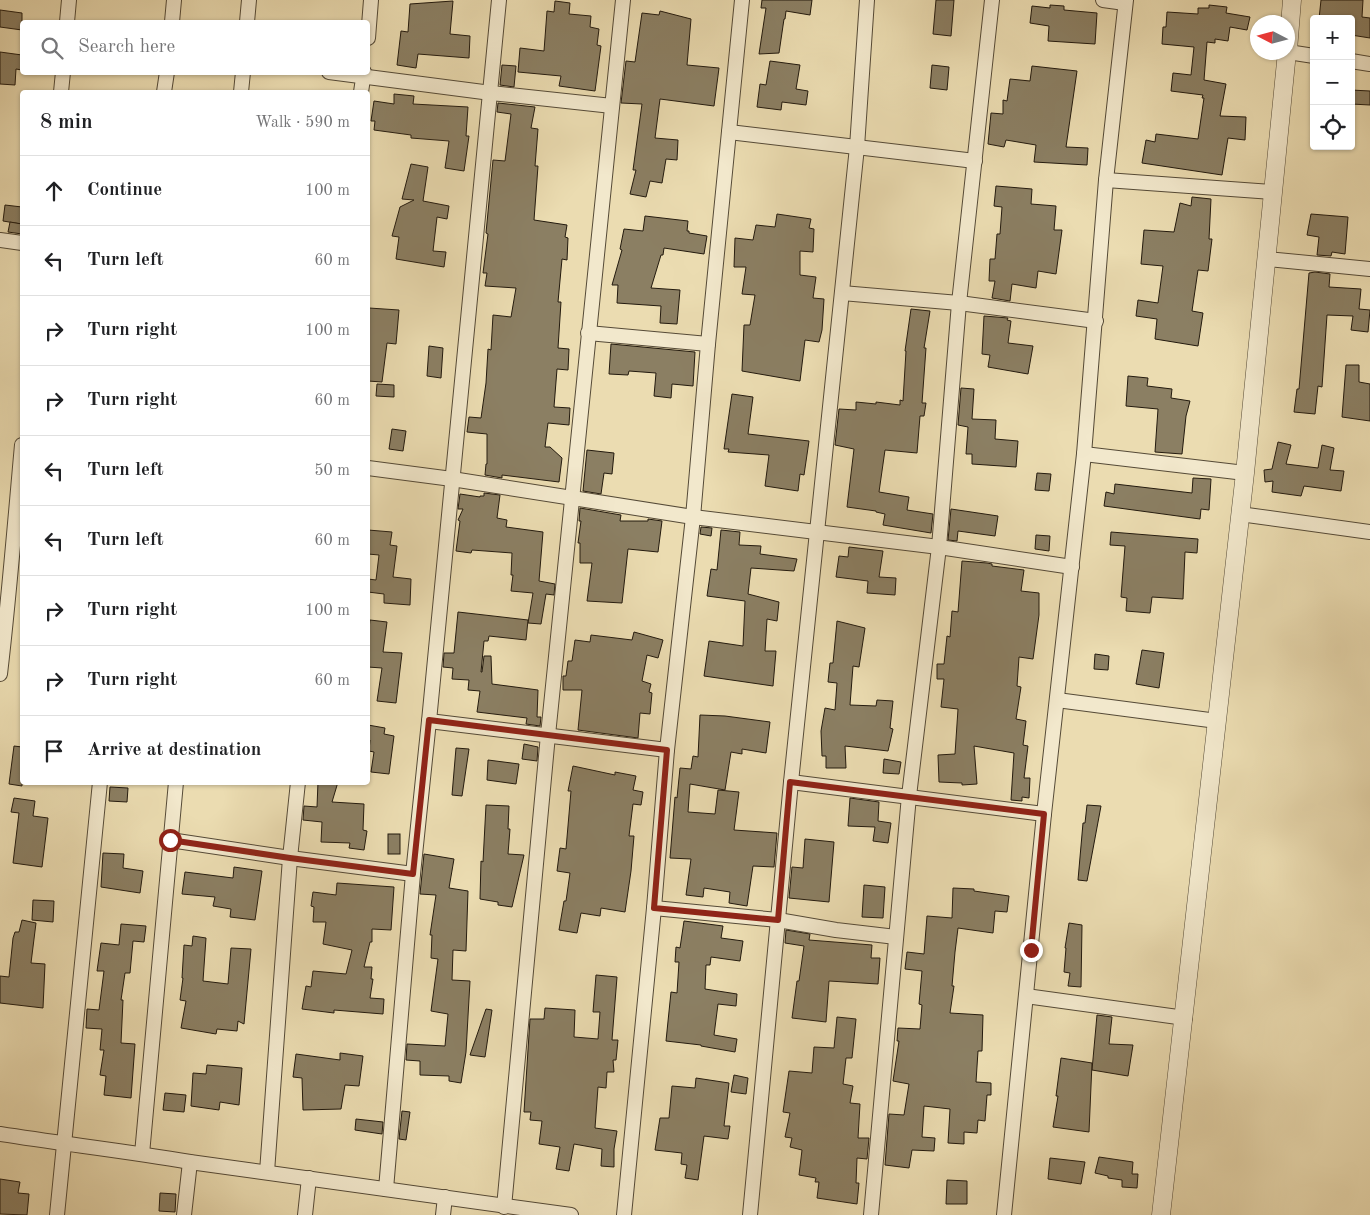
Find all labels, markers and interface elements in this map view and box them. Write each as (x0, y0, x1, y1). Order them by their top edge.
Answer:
north arrow (1250, 15, 1295, 60)
map controls (1310, 15, 1355, 150)
button: + (1310, 15, 1355, 60)
search box (20, 20, 370, 75)
icon: search (38, 34, 66, 62)
text: Search here (78, 38, 175, 57)
button: − (1310, 60, 1355, 105)
button: locate (1310, 105, 1355, 150)
text: 8 min (40, 112, 93, 133)
text: Walk · 590 m (255, 115, 350, 131)
icon: ahead (40, 177, 68, 205)
text: Continue (87, 181, 162, 200)
text: 100 m (305, 183, 350, 199)
icon: left (40, 247, 68, 275)
text: Turn left (87, 251, 164, 270)
text: 60 m (314, 253, 350, 269)
icon: right (40, 317, 68, 345)
text: Turn right (87, 321, 177, 340)
text: 100 m (305, 323, 350, 339)
icon: right (40, 387, 68, 415)
text: Turn right (87, 391, 177, 410)
text: 60 m (314, 393, 350, 409)
icon: left (40, 457, 68, 485)
text: Turn left (87, 461, 164, 480)
text: 50 m (314, 463, 350, 479)
icon: left (40, 527, 68, 555)
text: Turn left (87, 531, 164, 550)
text: 60 m (314, 533, 350, 549)
icon: right (40, 597, 68, 625)
text: Turn right (87, 601, 177, 620)
text: 100 m (305, 603, 350, 619)
icon: right (40, 667, 68, 695)
text: Turn right (87, 671, 177, 690)
text: 60 m (314, 673, 350, 689)
icon: arrive (40, 737, 68, 765)
text: Arrive at destination (87, 741, 261, 760)
route start (159, 829, 182, 852)
route end (1020, 939, 1043, 962)

